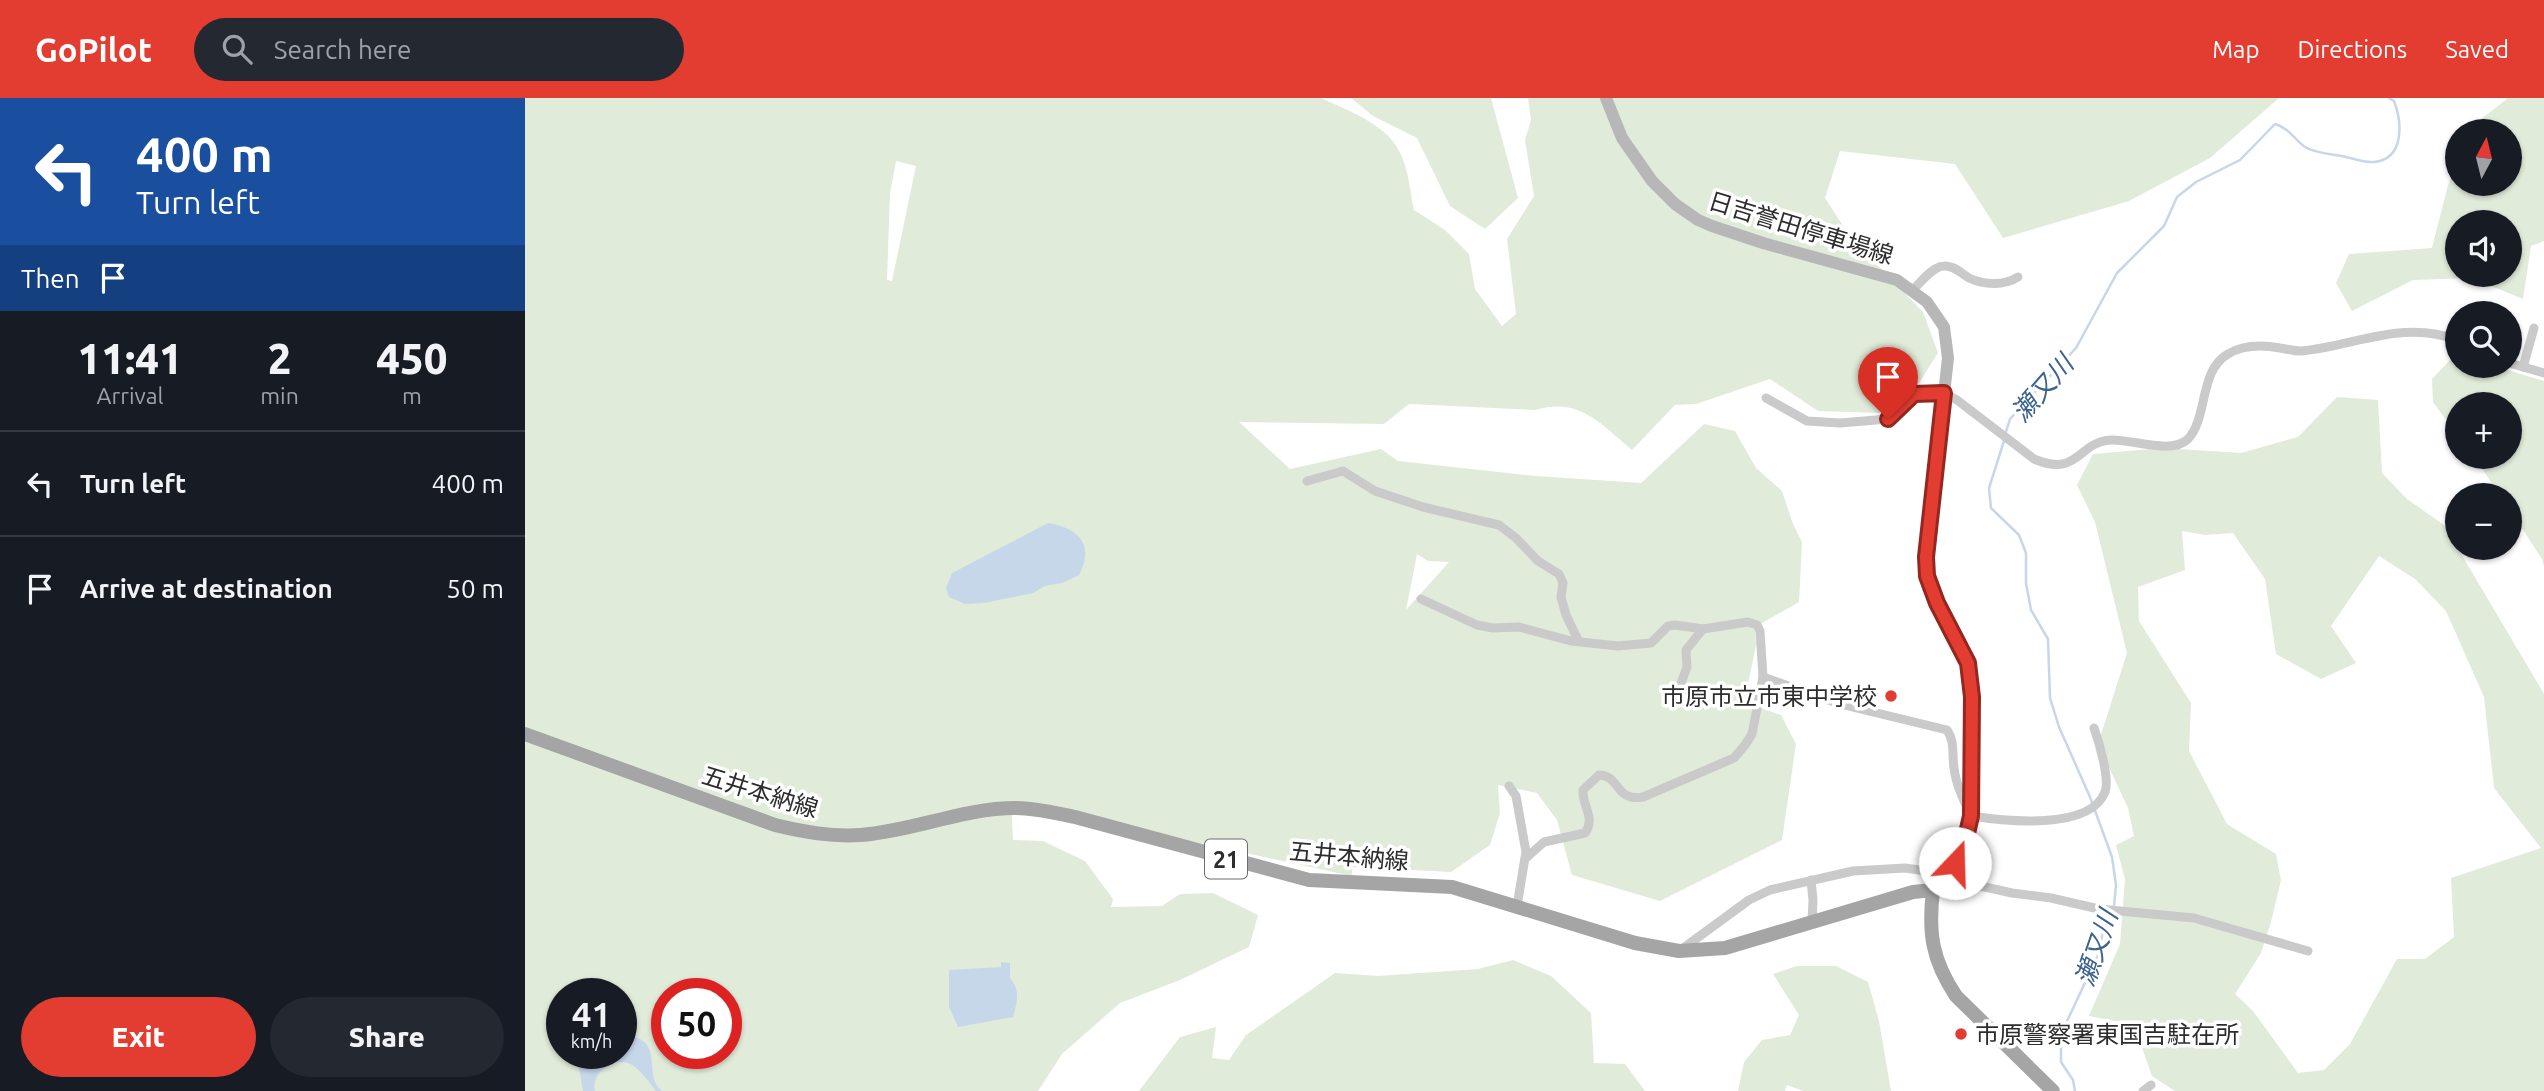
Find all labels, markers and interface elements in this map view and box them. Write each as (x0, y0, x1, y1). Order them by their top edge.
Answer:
search box (194, 18, 684, 81)
icon: search (218, 30, 256, 68)
text: GoPilot (35, 31, 152, 68)
text: Search here (274, 35, 411, 64)
text: Map (2212, 36, 2259, 63)
text: Directions (2297, 36, 2407, 63)
text: Saved (2445, 36, 2509, 63)
north arrow (2445, 119, 2522, 196)
map controls (2445, 119, 2522, 560)
icon: left (21, 126, 112, 217)
text: 400 m (136, 126, 273, 181)
text: Turn left (136, 184, 260, 220)
street label: 日吉誉田停車場線 (1705, 187, 1897, 269)
button: sound (2445, 210, 2522, 287)
icon: arrive (94, 259, 132, 297)
text: Then (21, 264, 80, 293)
button: search (2445, 301, 2522, 378)
text: 11:41 (78, 335, 183, 382)
text: 2 (268, 335, 291, 382)
text: 450 (376, 335, 447, 382)
pin (1858, 347, 1918, 419)
water label: 瀬又川 (2005, 347, 2080, 427)
icon: arrive (1869, 358, 1907, 396)
text: Arrival (97, 383, 164, 408)
text: min (260, 383, 299, 408)
text: m (402, 383, 422, 408)
button: + (2445, 392, 2522, 469)
icon: left (21, 465, 59, 503)
text: Turn left (80, 469, 186, 498)
text: 400 m (432, 469, 504, 498)
button: − (2445, 483, 2522, 560)
icon: arrive (21, 570, 59, 608)
text: Arrive at destination (80, 574, 333, 603)
text: 50 m (446, 574, 504, 603)
place label: 市原市立市東中学校 (1661, 683, 1877, 710)
marker: 市原市立市東中学校 (1883, 688, 1899, 704)
street label: 五井本納線 (699, 762, 821, 822)
position arrow (1918, 826, 1992, 900)
street label: 五井本納線 (1288, 837, 1410, 875)
road number: 21 (1205, 839, 1247, 878)
water label: 瀬又川 (2070, 904, 2123, 990)
speed limit sign: 50 (651, 978, 742, 1069)
text: 41 (572, 994, 611, 1034)
button: Exit (21, 997, 256, 1077)
button: Share (270, 997, 504, 1077)
place label: 市原警察署東国吉駐在所 (1975, 1021, 2239, 1048)
marker: 市原警察署東国吉駐在所 (1953, 1026, 1969, 1042)
text: km/h (571, 1031, 612, 1051)

